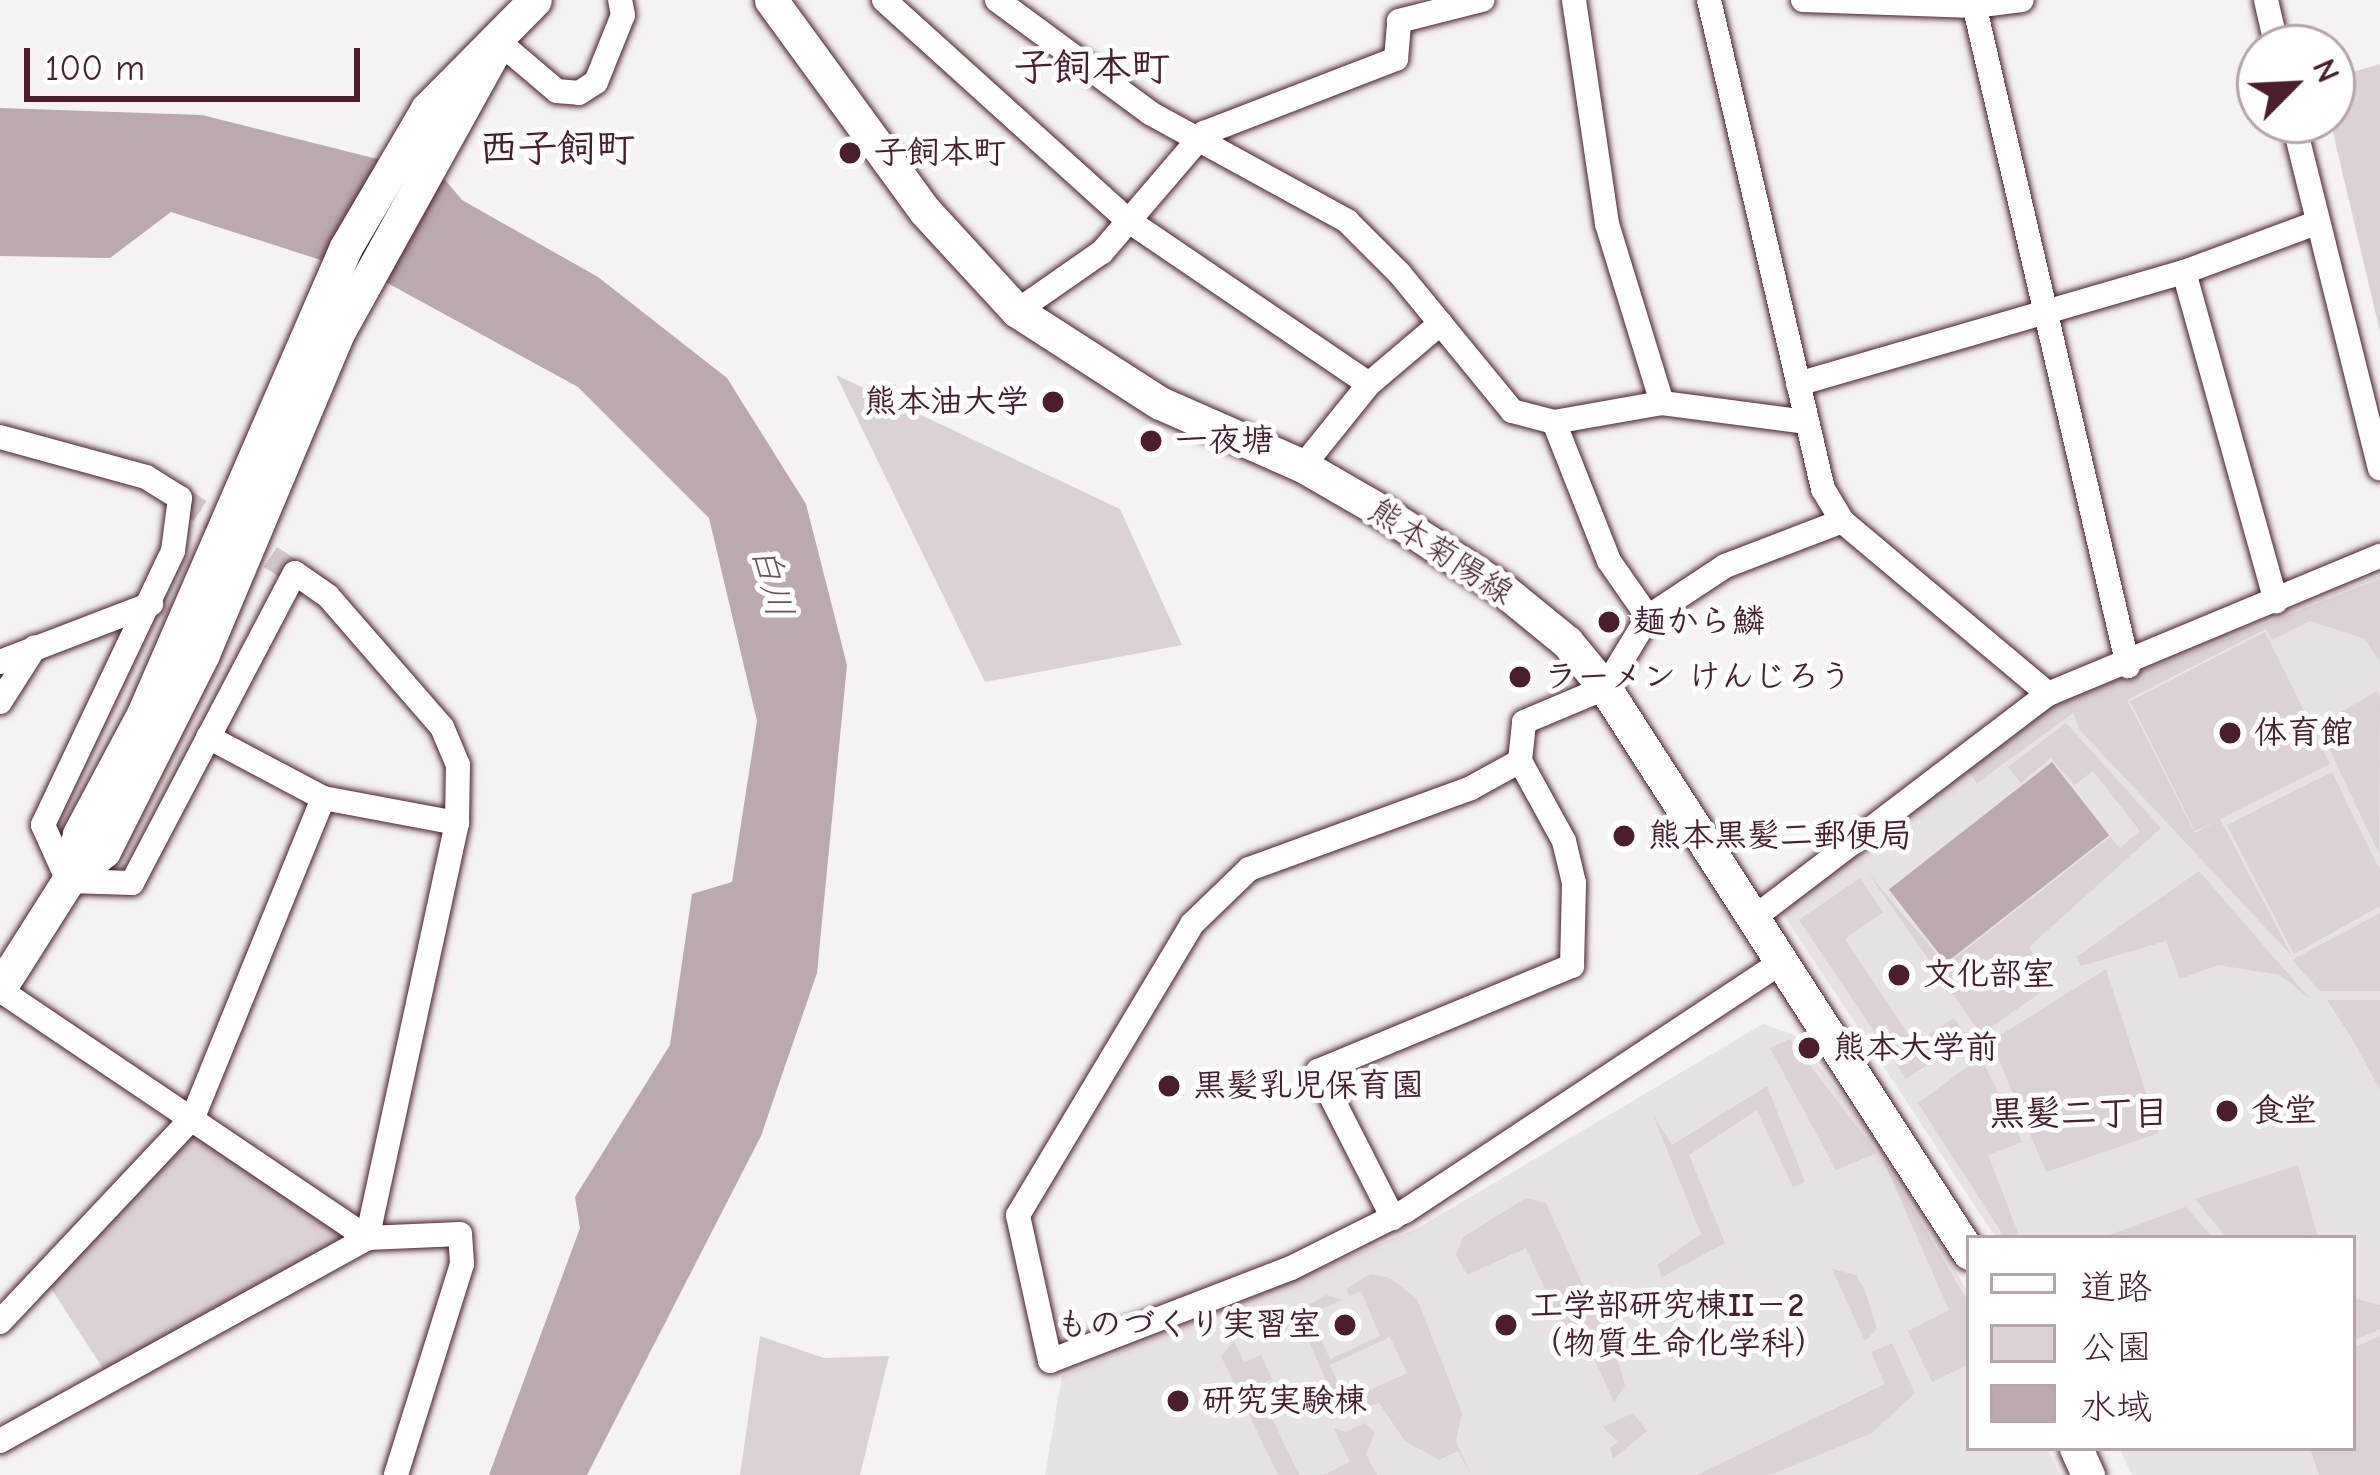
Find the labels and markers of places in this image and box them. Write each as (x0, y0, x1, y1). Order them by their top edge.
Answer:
place label: 子飼本町 (874, 133, 1006, 173)
marker: 子飼本町 (837, 140, 863, 166)
place label: 熊本油大学 (864, 382, 1029, 422)
marker: 熊本油大学 (1040, 389, 1066, 415)
place label: 一夜塘 (1175, 421, 1274, 461)
marker: 一夜塘 (1138, 428, 1164, 454)
place label: 麺から鱗 (1633, 602, 1765, 642)
marker: 麺から鱗 (1596, 609, 1622, 635)
place label: ラーメン けんじろう (1544, 657, 1853, 697)
marker: ラーメン けんじろう (1507, 664, 1533, 690)
place label: 体育館 (2254, 713, 2353, 753)
marker: 体育館 (2217, 720, 2243, 746)
place label: 熊本黒髪二郵便局 (1648, 816, 1912, 856)
marker: 熊本黒髪二郵便局 (1611, 823, 1637, 849)
place label: 文化部室 (1923, 955, 2055, 995)
marker: 文化部室 (1886, 962, 1912, 988)
place label: 熊本大学前 (1833, 1028, 1998, 1068)
marker: 熊本大学前 (1796, 1035, 1822, 1061)
place label: 黒髪乳児保育園 (1193, 1066, 1424, 1106)
marker: 黒髪乳児保育園 (1156, 1073, 1182, 1099)
place label: 食堂 (2251, 1091, 2317, 1131)
marker: 食堂 (2214, 1098, 2240, 1124)
place label: 工学部研究棟II－2 （物質生命化学科） (1530, 1286, 1827, 1364)
place label: ものづくり実習室 (1057, 1305, 1321, 1345)
marker: ものづくり実習室 (1332, 1312, 1358, 1338)
marker: 工学部研究棟II－2 （物質生命化学科） (1493, 1312, 1519, 1338)
place label: 研究実験棟 (1202, 1381, 1367, 1421)
marker: 研究実験棟 (1165, 1388, 1191, 1414)

